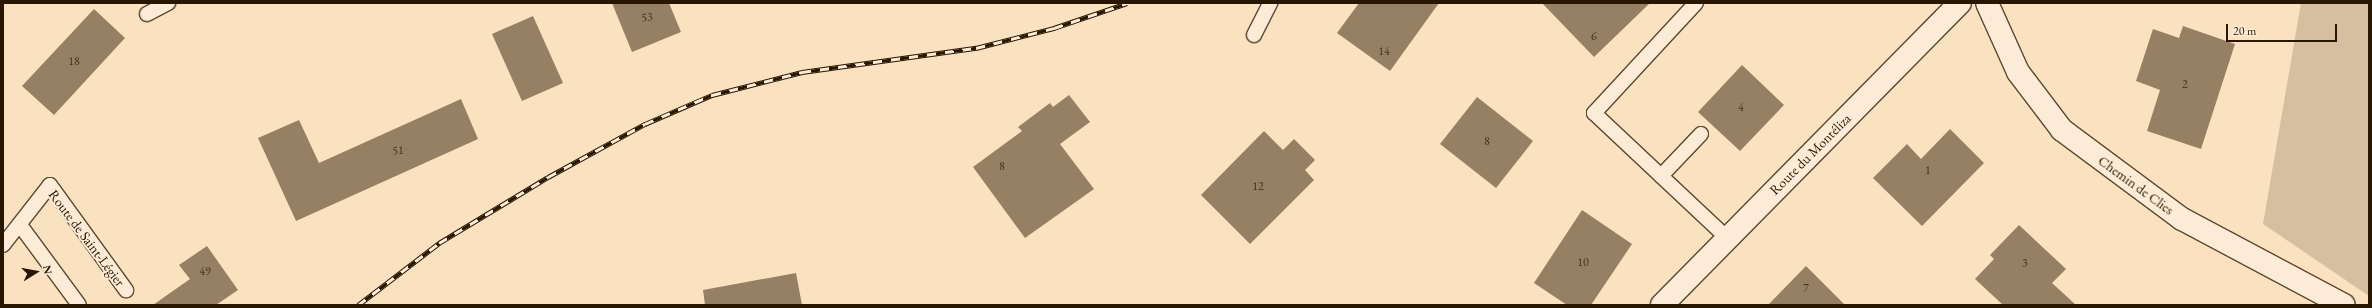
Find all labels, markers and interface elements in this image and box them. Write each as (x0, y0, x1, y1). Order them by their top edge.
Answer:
house number: 53 (641, 11, 653, 25)
scale bar (2228, 16, 2339, 42)
text: 20 m (2233, 23, 2256, 39)
house number: 6 (1591, 30, 1597, 44)
house number: 14 (1378, 45, 1390, 59)
house number: 18 (68, 55, 80, 69)
house number: 2 (2182, 78, 2188, 92)
house number: 4 (1738, 101, 1744, 115)
street label: Route du Montéliza (1766, 110, 1854, 198)
house number: 8 (1484, 135, 1490, 149)
house number: 51 (392, 144, 404, 158)
street label: Chemin de Clies (2095, 152, 2177, 218)
house number: 8 (999, 160, 1005, 174)
house number: 1 (1925, 164, 1931, 178)
house number: 12 (1252, 180, 1264, 194)
street label: Route de Saint-Légier (45, 186, 129, 290)
north arrow (16, 252, 56, 292)
house number: 10 (1577, 256, 1589, 270)
house number: 3 (2022, 257, 2028, 271)
text: N (40, 264, 56, 275)
house number: 49 (199, 265, 211, 279)
house number: 7 (1803, 282, 1809, 296)

